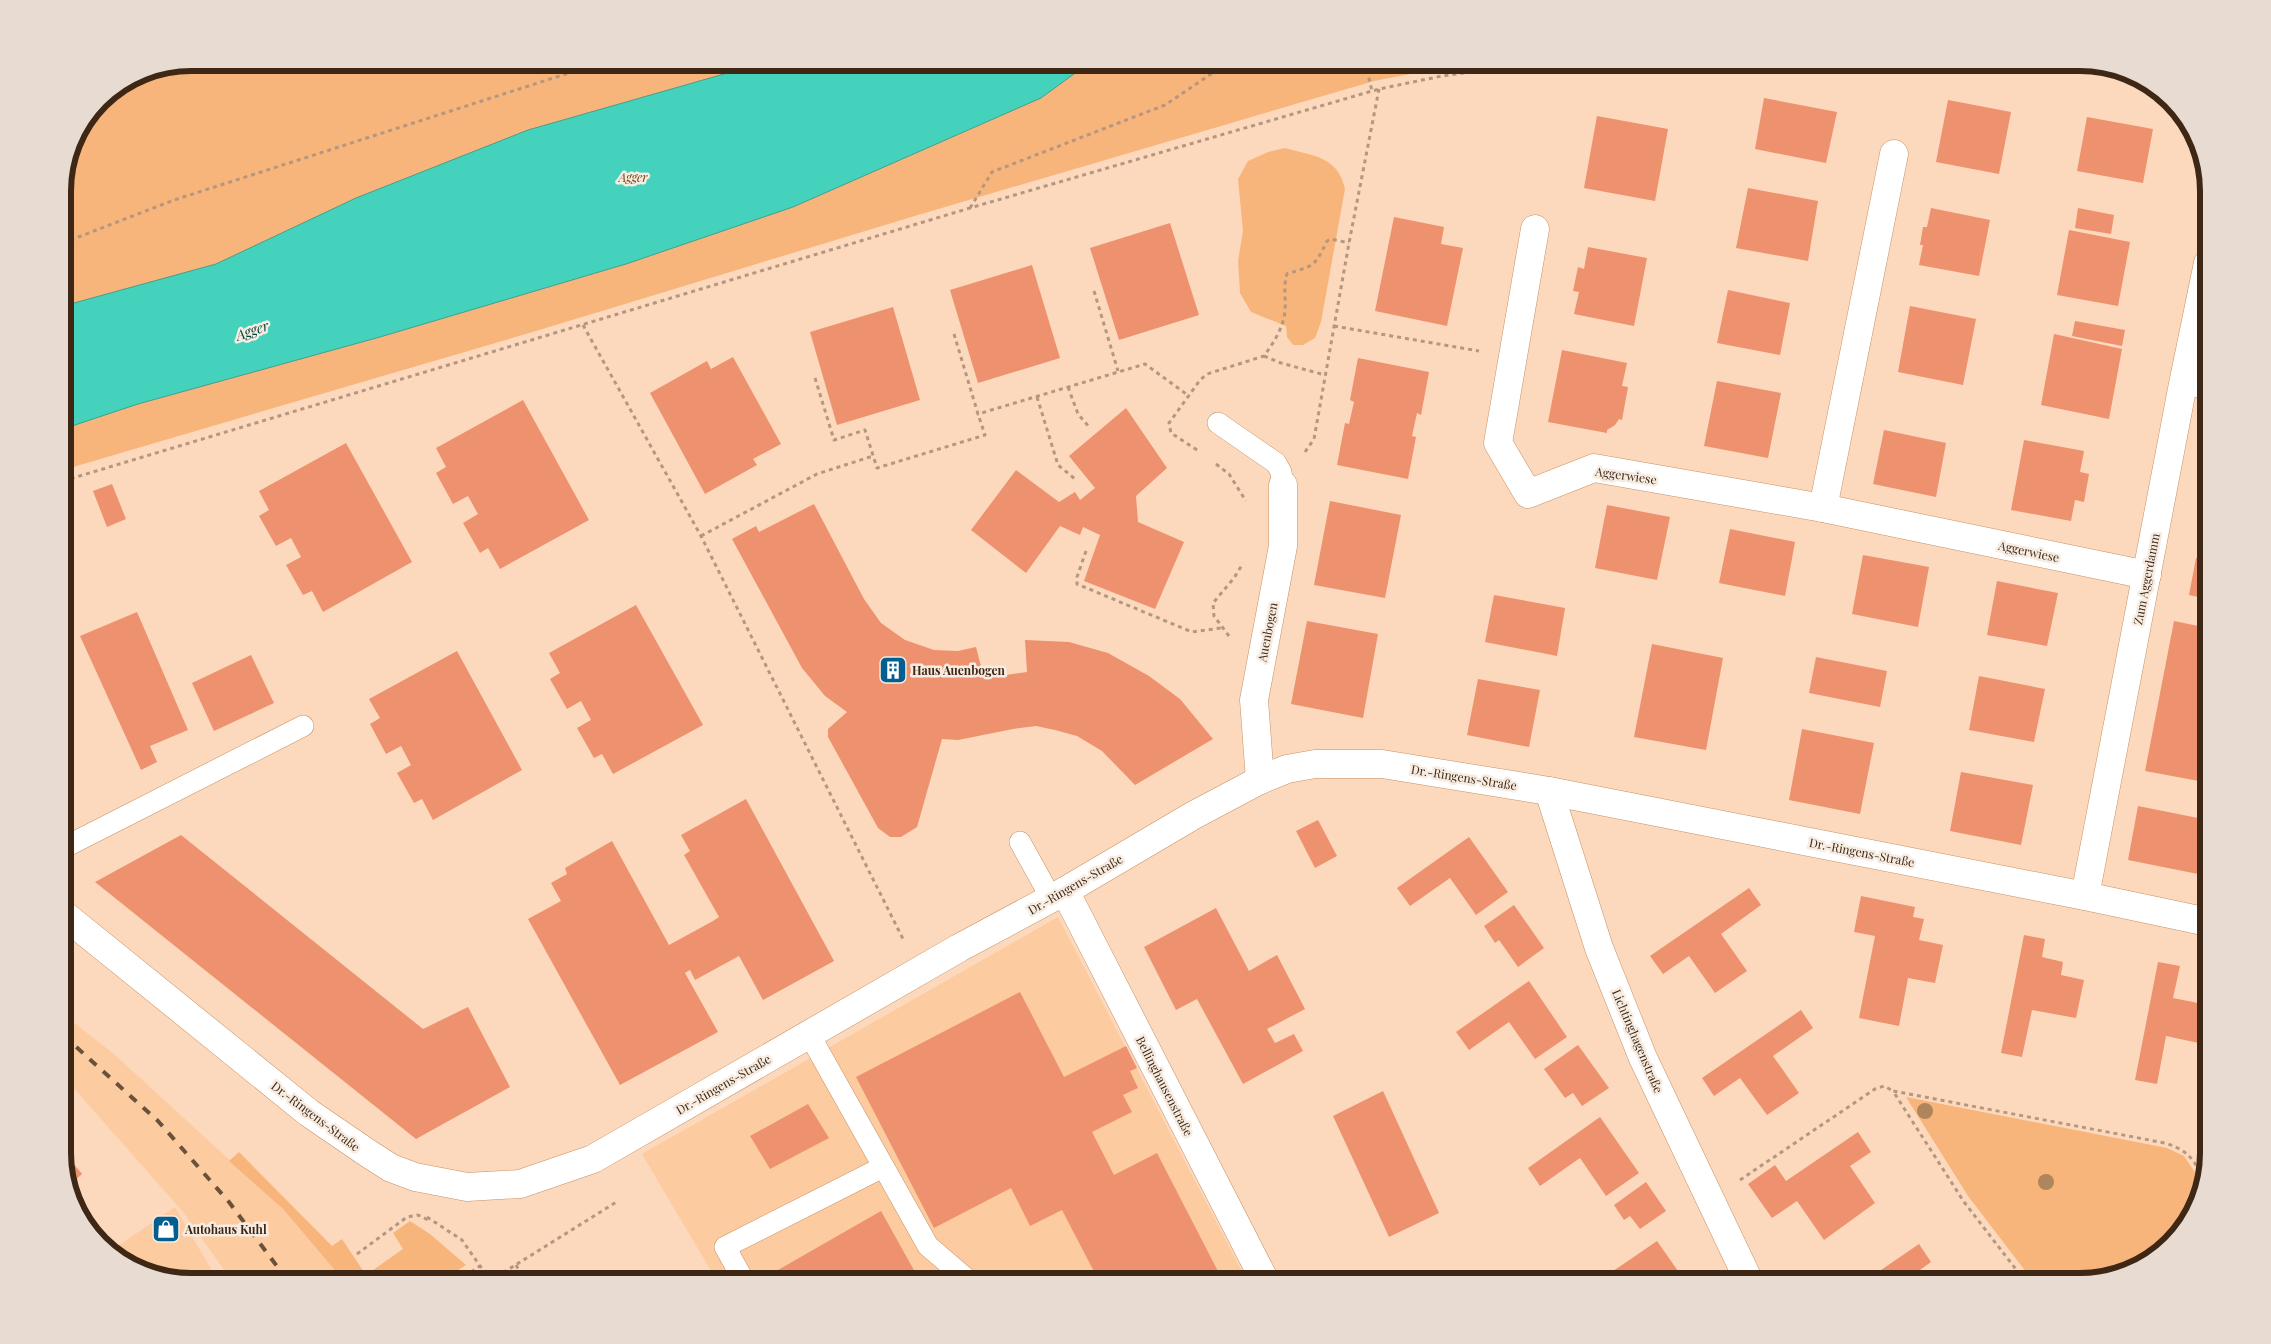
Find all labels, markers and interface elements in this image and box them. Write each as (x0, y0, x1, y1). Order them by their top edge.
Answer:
park label: Agger (617, 169, 648, 185)
water label: Agger (231, 315, 272, 345)
street label: Aggerwiese (1593, 463, 1658, 487)
street label: Zum Aggerdamm (2129, 532, 2163, 626)
street label: Aggerwiese (1996, 537, 2061, 565)
street label: Auenbogen (1253, 601, 1281, 664)
building icon: Haus Auenbogen (878, 655, 908, 685)
place label: Haus Auenbogen (912, 662, 1005, 678)
street label: Dr.-Ringens-Straße (1410, 761, 1518, 793)
street label: Dr.-Ringens-Straße (1808, 834, 1916, 870)
street label: Dr.-Ringens-Straße (1025, 850, 1125, 918)
street label: Lichtinghagenstraße (1609, 987, 1667, 1095)
street label: Bellinghausenstraße (1133, 1033, 1197, 1139)
street label: Dr.-Ringens-Straße (673, 1050, 773, 1118)
street label: Dr.-Ringens-Straße (269, 1077, 363, 1155)
shop icon: Autohaus Kuhl (151, 1214, 181, 1244)
place label: Autohaus Kuhl (184, 1221, 267, 1237)

